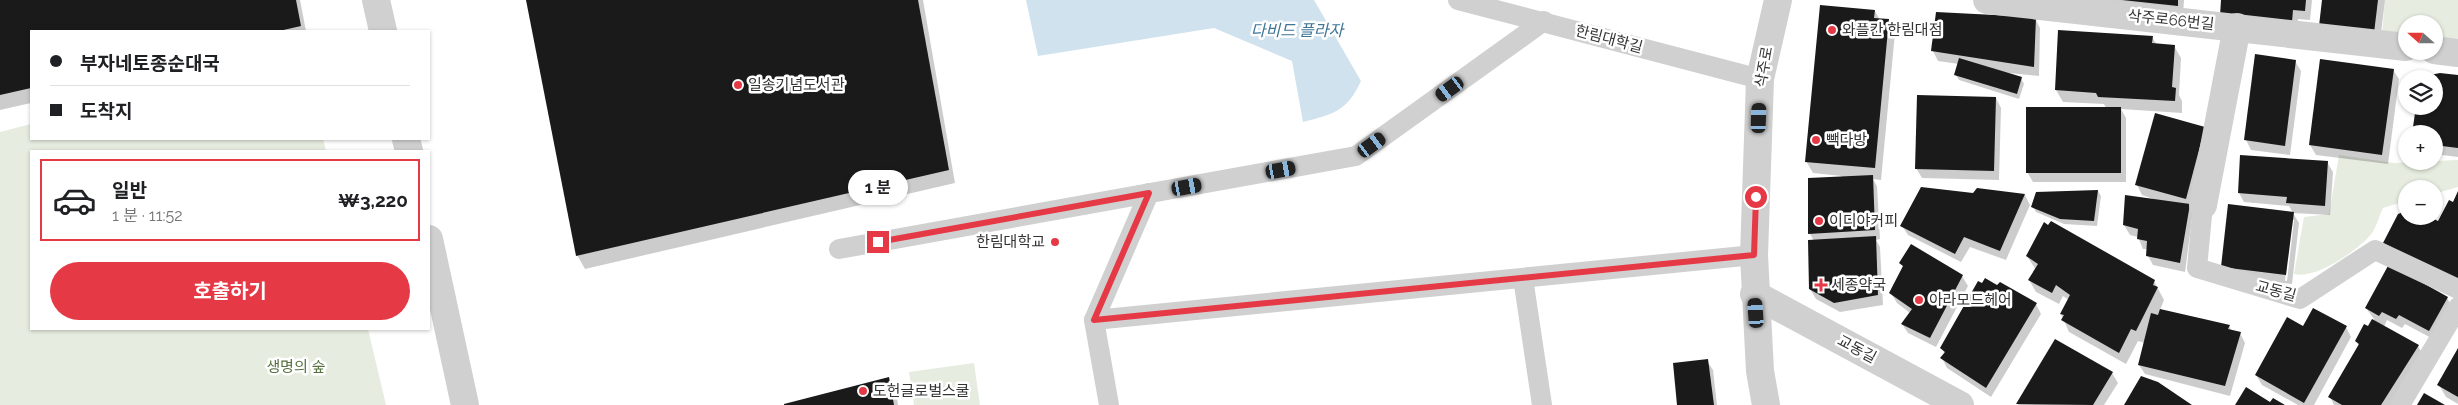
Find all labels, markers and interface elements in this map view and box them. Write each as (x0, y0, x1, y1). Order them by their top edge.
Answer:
street label: 삭주로66번길 (2127, 6, 2215, 34)
north arrow (2398, 15, 2442, 60)
map controls (2398, 15, 2443, 225)
water label: 다비드 플라자 (1251, 21, 1345, 40)
street label: 한림대학길 (1573, 21, 1645, 57)
place label: 와플칸 한림대점 (1842, 21, 1942, 39)
marker: 와플칸 한림대점 (1826, 24, 1838, 36)
street label: 삭주로 (1752, 45, 1776, 89)
text: 부자네토종순대국 (80, 52, 220, 74)
button: layers (2398, 70, 2443, 115)
car (1433, 74, 1466, 104)
place label: 일송기념도서관 (748, 76, 845, 94)
marker: 일송기념도서관 (732, 79, 744, 91)
text: 도착지 (80, 100, 132, 122)
car (1750, 103, 1767, 133)
button: + (2398, 125, 2443, 170)
car (1355, 130, 1388, 160)
place label: 빽다방 (1826, 131, 1868, 149)
marker: 빽다방 (1810, 134, 1822, 146)
car (1264, 160, 1297, 180)
callout: 1 분 (848, 170, 908, 204)
car (1170, 177, 1203, 197)
icon: car (52, 178, 97, 223)
text: 1 분 (865, 178, 891, 197)
text: 일반 (112, 179, 147, 201)
button: − (2398, 180, 2443, 225)
route start (1745, 186, 1767, 208)
text: ₩3,220 (338, 189, 408, 211)
text: 1 분 · 11:52 (112, 206, 183, 225)
place label: 이디야커피 (1829, 212, 1898, 230)
marker: 이디야커피 (1813, 215, 1825, 227)
route end (867, 231, 889, 253)
place label: 한림대학교 (976, 233, 1045, 251)
marker: 한림대학교 (1049, 236, 1061, 248)
button: 호출하기 (50, 262, 410, 320)
place label: 세종약국 (1831, 276, 1886, 294)
street label: 교동길 (2254, 277, 2298, 305)
marker: 세종약국 (1815, 279, 1827, 291)
place label: 아라모드헤어 (1929, 291, 2012, 309)
marker: 아라모드헤어 (1913, 294, 1925, 306)
car (1747, 298, 1764, 328)
street label: 교동길 (1834, 331, 1880, 367)
park label: 생명의 숲 (266, 358, 326, 376)
place label: 도헌글로벌스쿨 (873, 382, 970, 400)
marker: 도헌글로벌스쿨 (857, 385, 869, 397)

